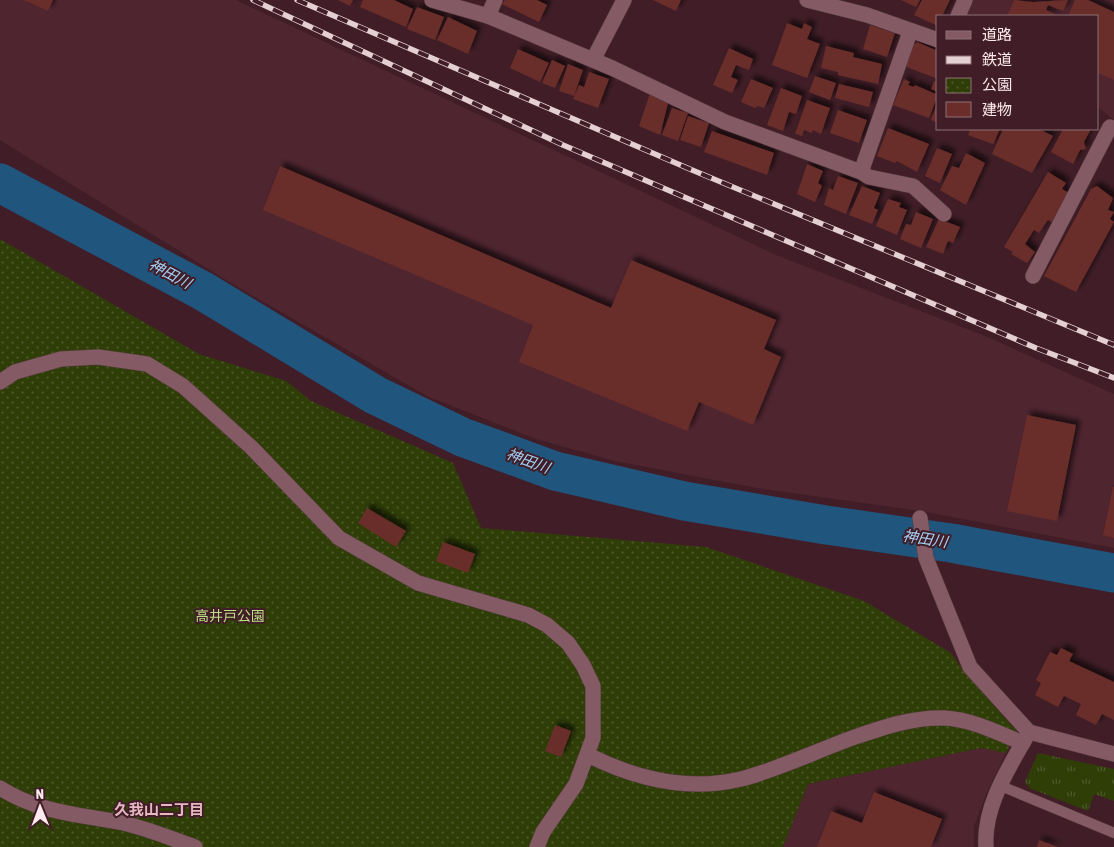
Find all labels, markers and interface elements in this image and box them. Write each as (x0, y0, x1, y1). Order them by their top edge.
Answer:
legend (936, 15, 1099, 130)
text: 道路 (982, 26, 1012, 43)
text: 鉄道 (982, 51, 1012, 68)
text: 公園 (982, 76, 1012, 93)
text: 建物 (982, 101, 1012, 118)
water label: 神田川 (146, 255, 196, 293)
water label: 神田川 (504, 445, 554, 477)
water label: 神田川 (902, 527, 951, 551)
park label: 高井戸公園 (195, 608, 265, 624)
north arrow (15, 782, 65, 832)
text: N (36, 786, 44, 802)
district label: 久我山二丁目 (114, 801, 204, 818)

